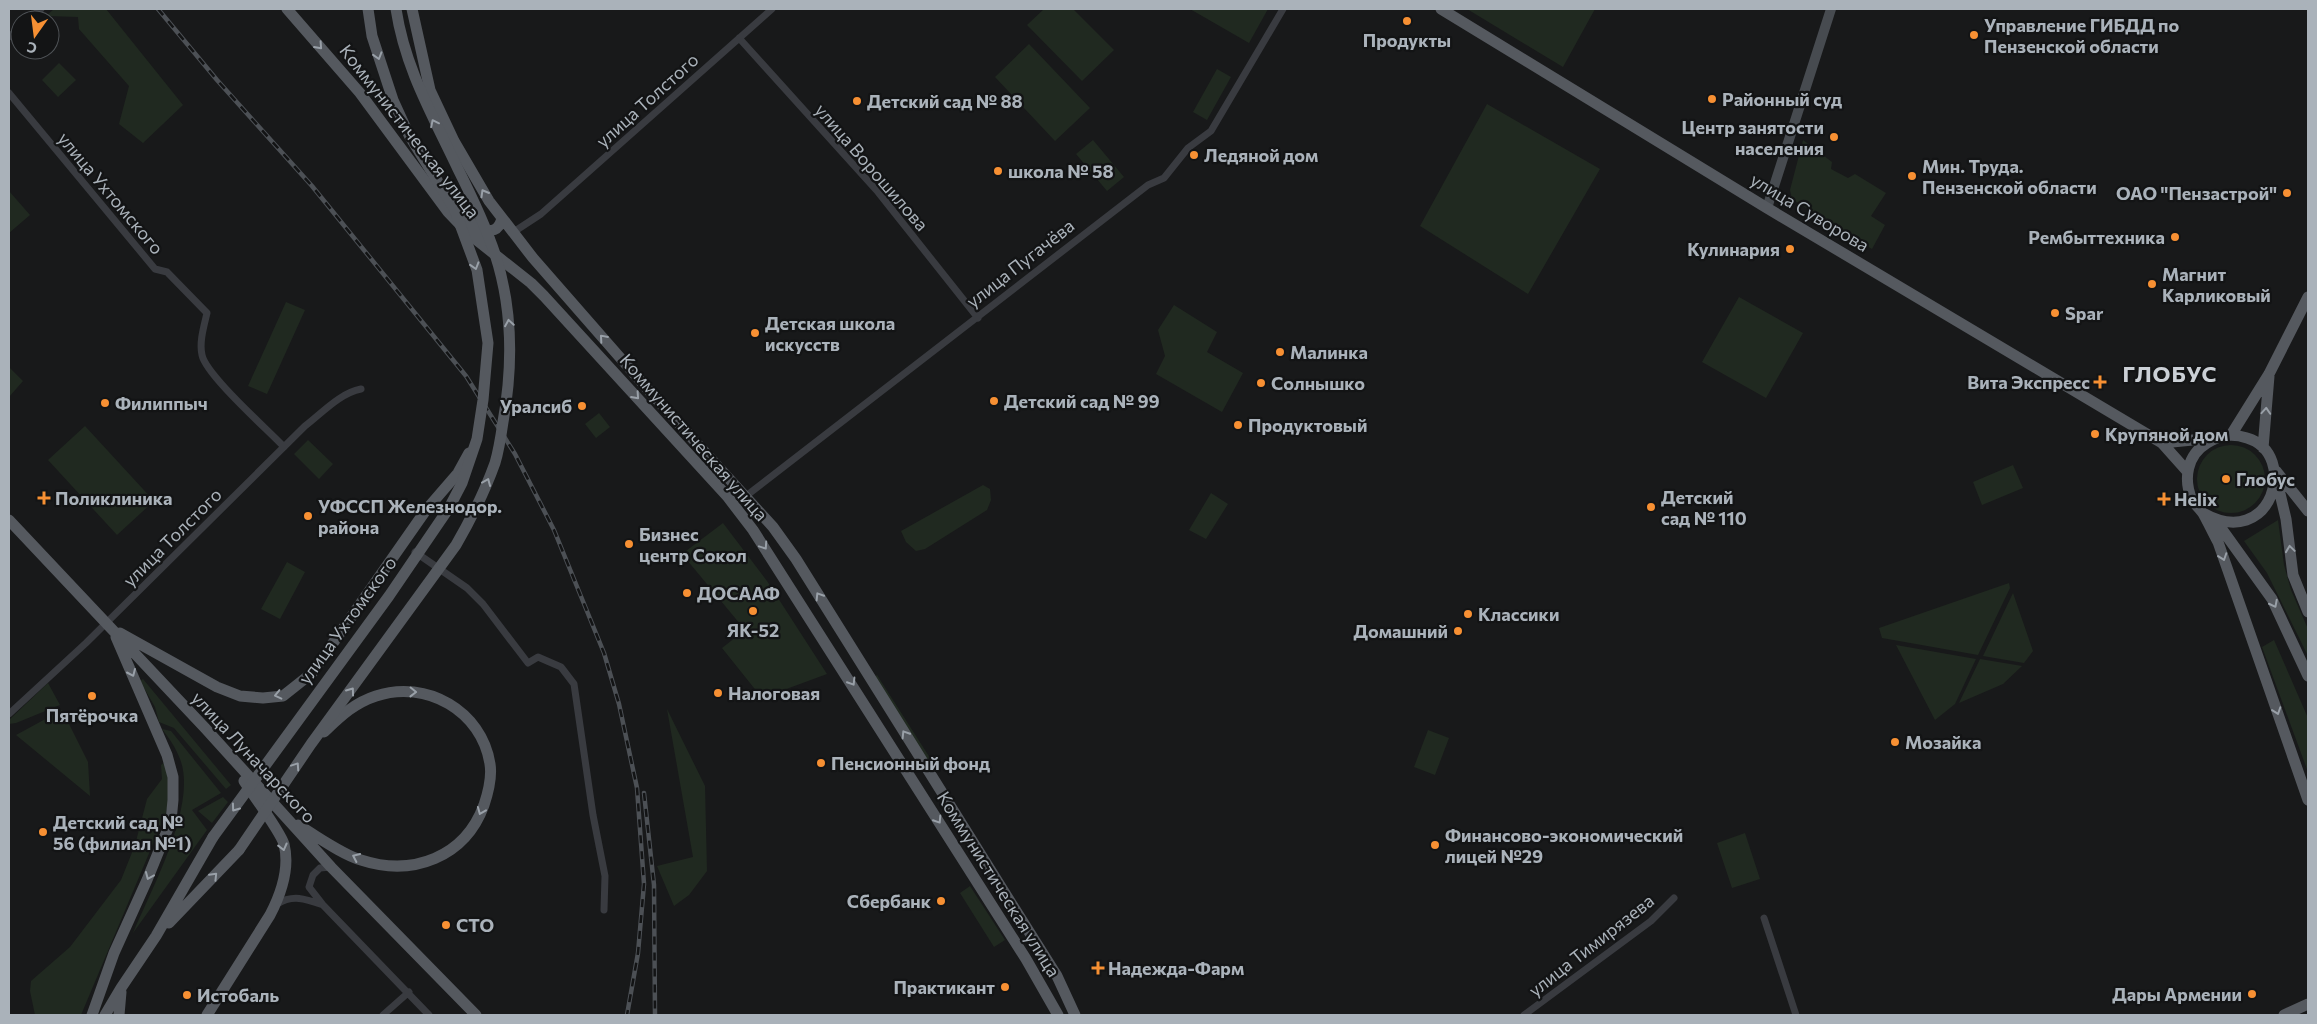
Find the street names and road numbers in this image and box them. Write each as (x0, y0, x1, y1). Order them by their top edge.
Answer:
street label: Коммунистическая улица (335, 40, 485, 222)
street label: улица Толстого (591, 48, 703, 152)
street label: улица Ворошилова (811, 99, 933, 235)
street label: улица Ухтомского (54, 128, 168, 258)
street label: улица Суворова (1747, 168, 1873, 256)
street label: улица Пугачёва (962, 214, 1078, 312)
street label: Коммунистическая улица (615, 349, 773, 525)
street label: улица Толстого (118, 483, 226, 591)
street label: улица Ухтомского (293, 552, 401, 688)
street label: улица Луначарского (187, 687, 321, 827)
street label: Коммунистическая улица (933, 787, 1065, 981)
street label: улица Тимирязева (1524, 889, 1658, 1001)

